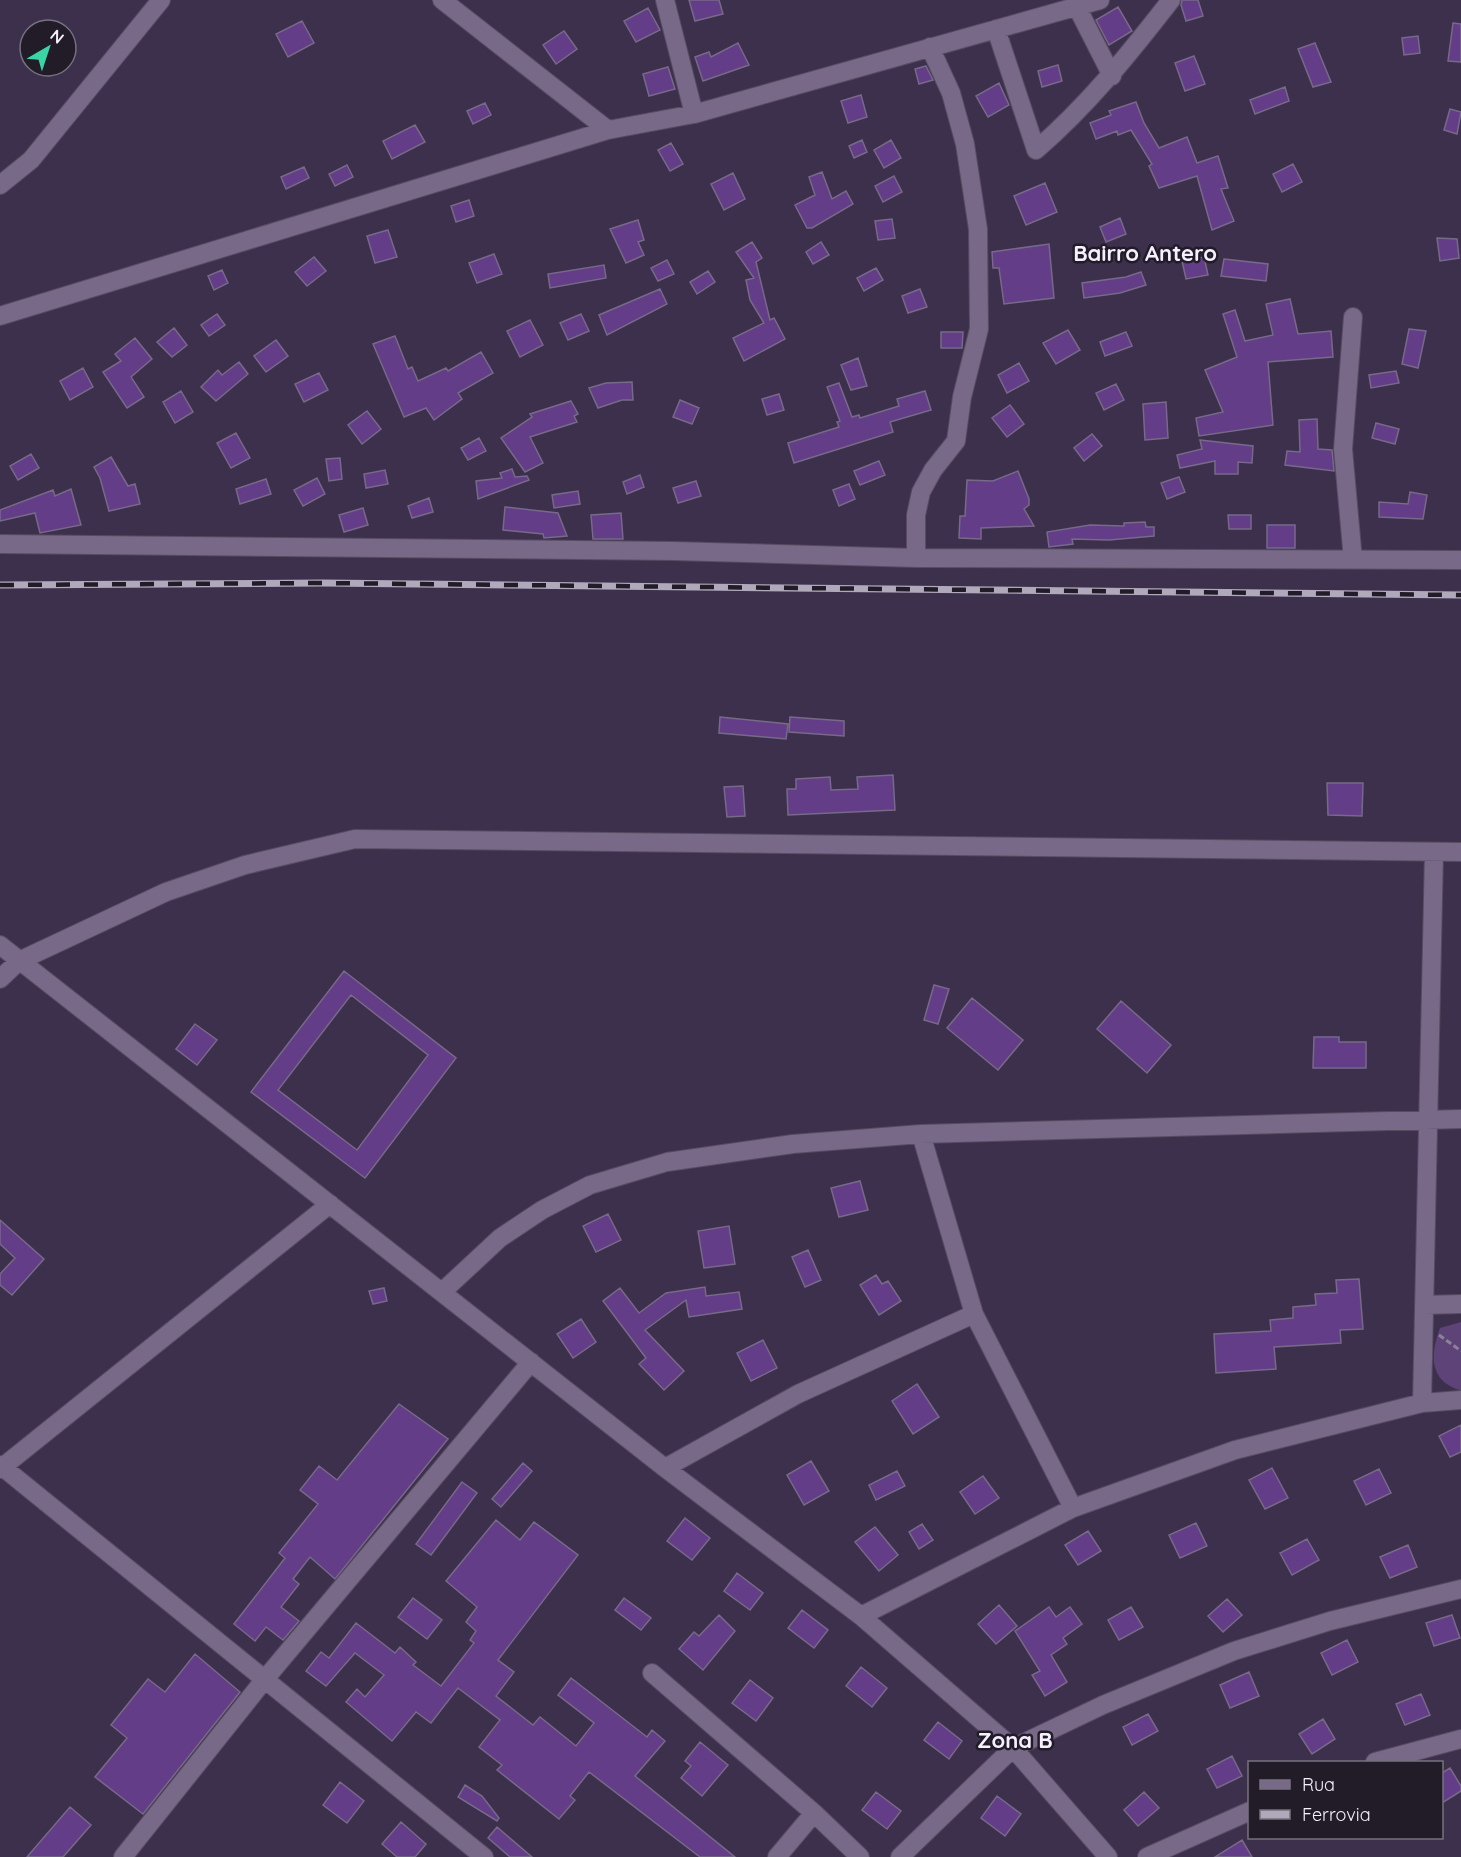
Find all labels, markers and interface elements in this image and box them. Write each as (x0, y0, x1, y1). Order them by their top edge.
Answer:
north arrow (18, 18, 78, 78)
text: N (47, 25, 68, 48)
district label: Bairro Antero (1073, 239, 1217, 267)
district label: Zona B (977, 1726, 1053, 1754)
legend (1248, 1761, 1443, 1839)
text: Rua (1302, 1773, 1335, 1796)
text: Ferrovia (1302, 1803, 1371, 1826)

